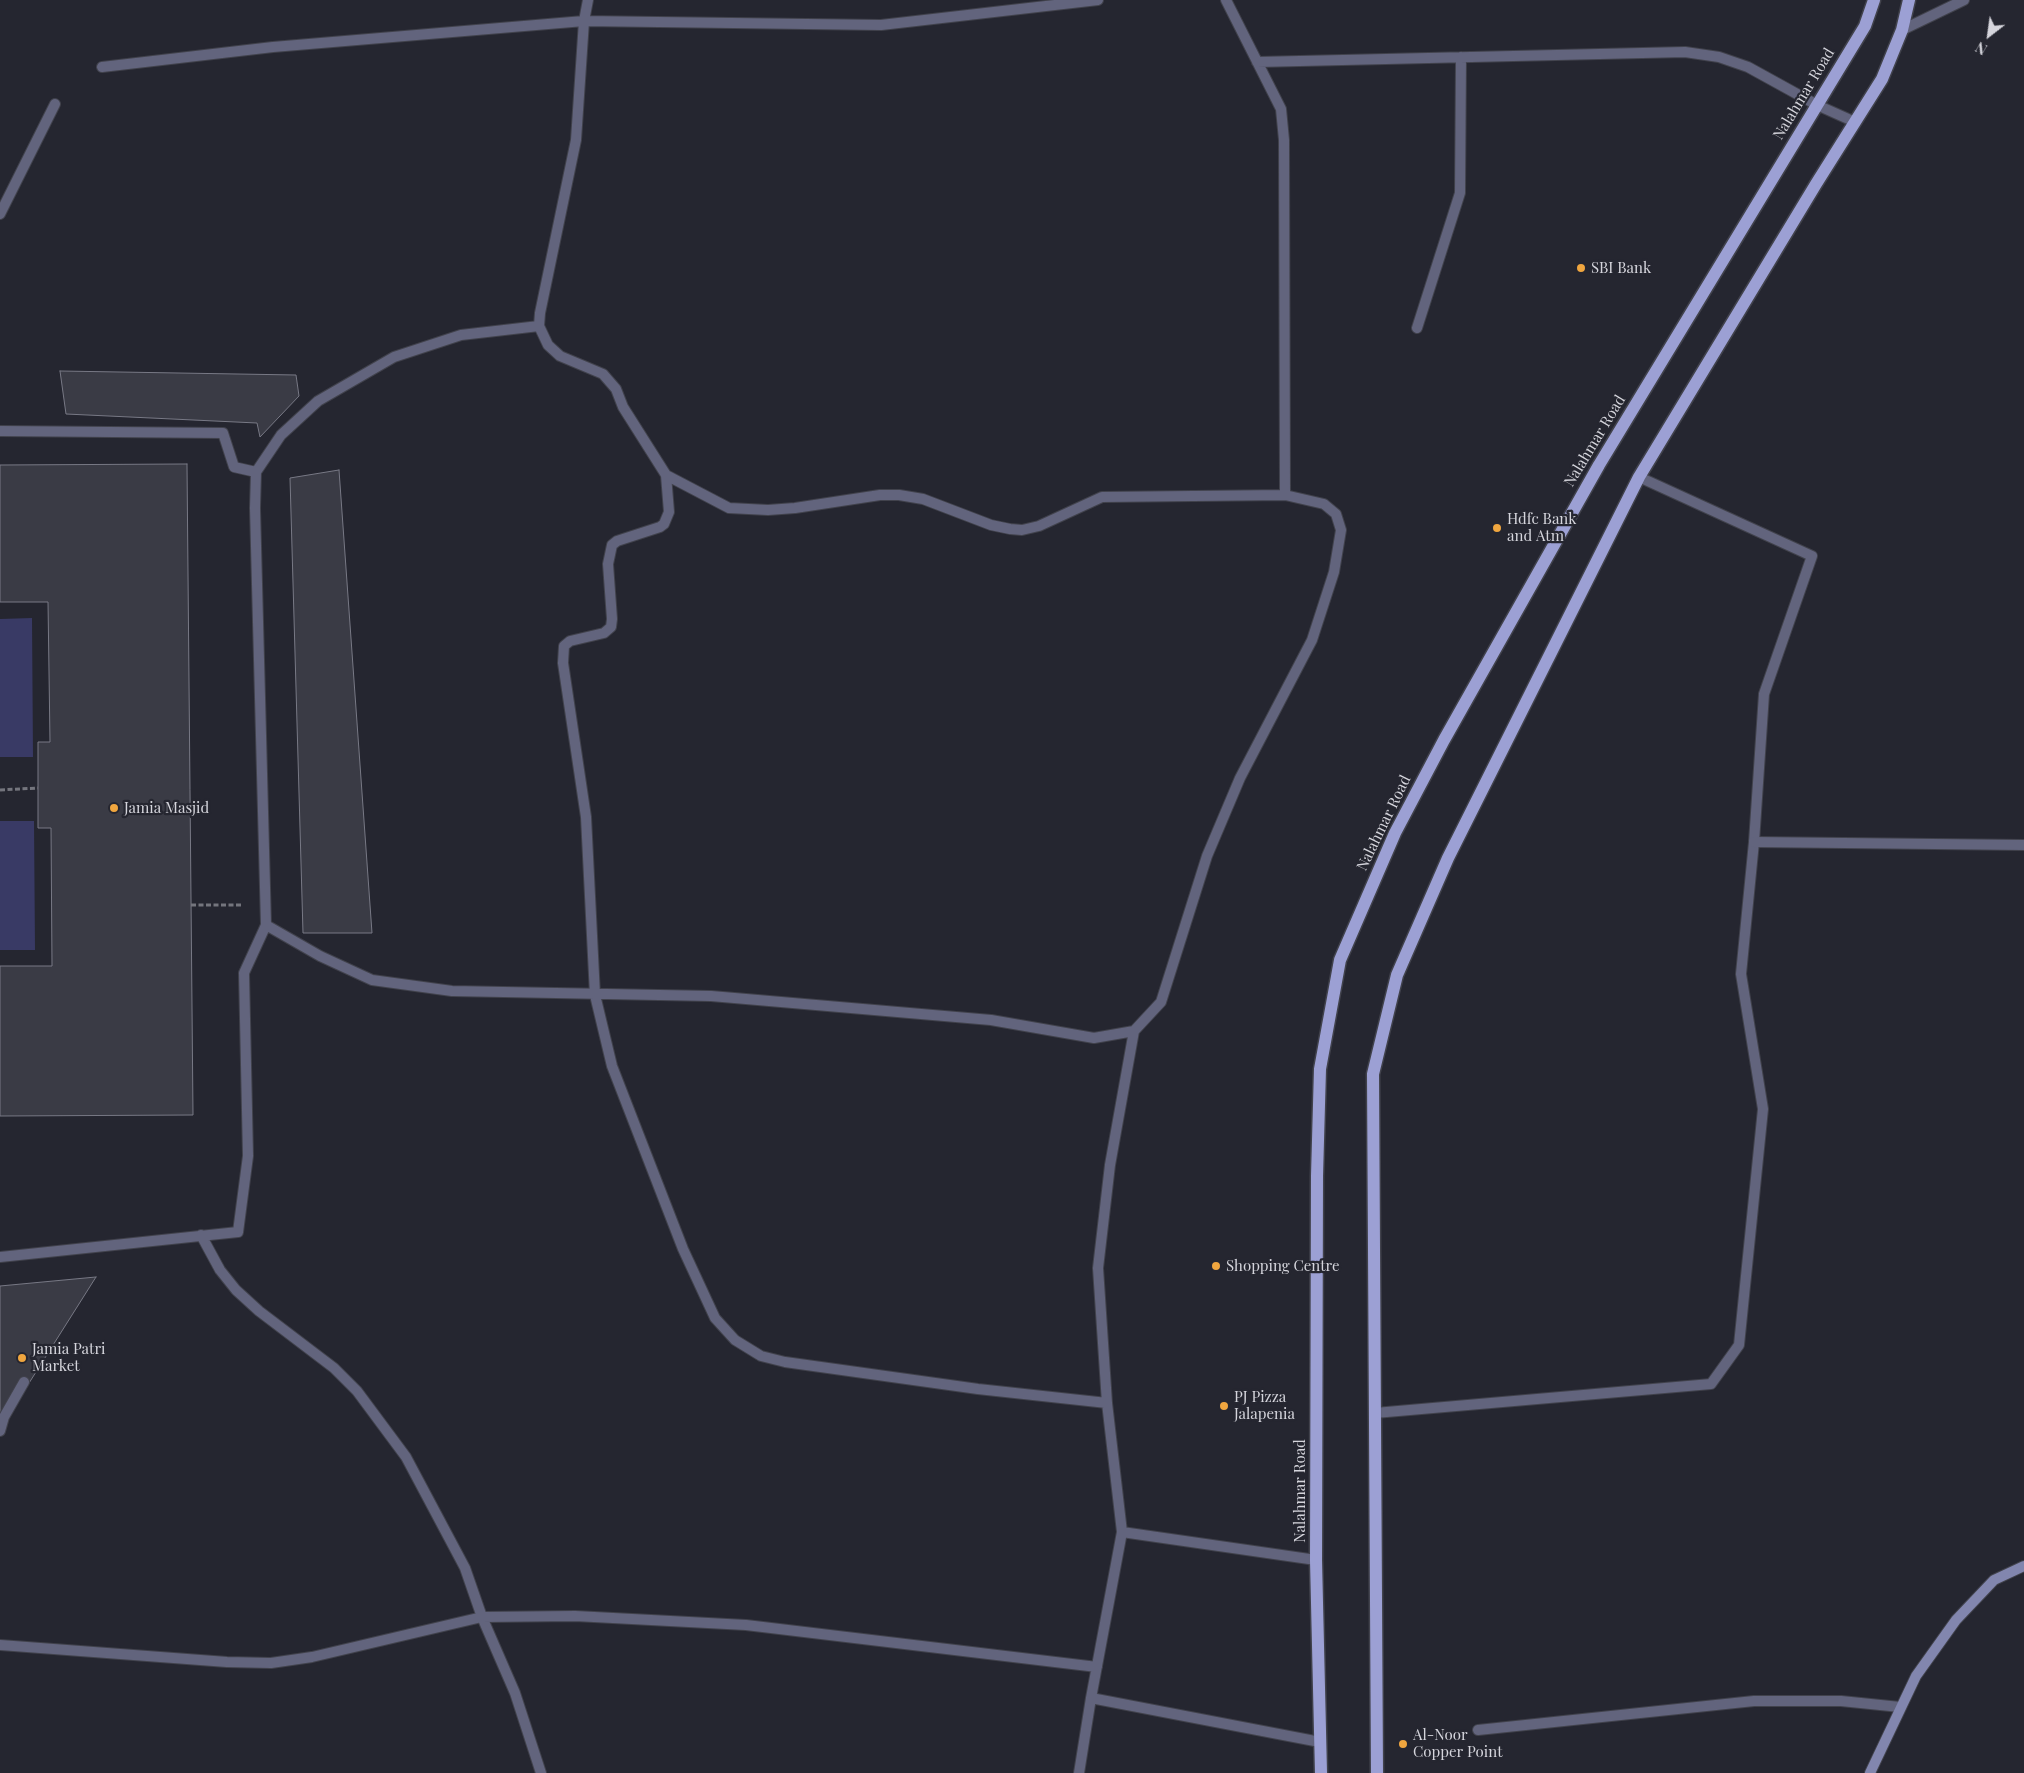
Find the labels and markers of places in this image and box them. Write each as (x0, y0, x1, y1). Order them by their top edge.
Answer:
place label: SBI Bank (1591, 259, 1651, 277)
marker: SBI Bank (1575, 262, 1587, 274)
place label: Hdfc Bank and Atm (1507, 510, 1577, 545)
marker: Hdfc Bank and Atm (1491, 522, 1503, 534)
place label: Jamia Masjid (124, 799, 209, 817)
marker: Jamia Masjid (108, 802, 120, 814)
place label: Shopping Centre (1226, 1257, 1340, 1275)
marker: Shopping Centre (1210, 1260, 1222, 1272)
place label: Jamia Patri Market (32, 1340, 105, 1375)
marker: Jamia Patri Market (16, 1352, 28, 1364)
place label: PJ Pizza Jalapenia (1234, 1388, 1295, 1423)
marker: PJ Pizza Jalapenia (1218, 1400, 1230, 1412)
place label: Al-Noor Copper Point (1413, 1726, 1502, 1761)
marker: Al-Noor Copper Point (1397, 1738, 1409, 1750)

